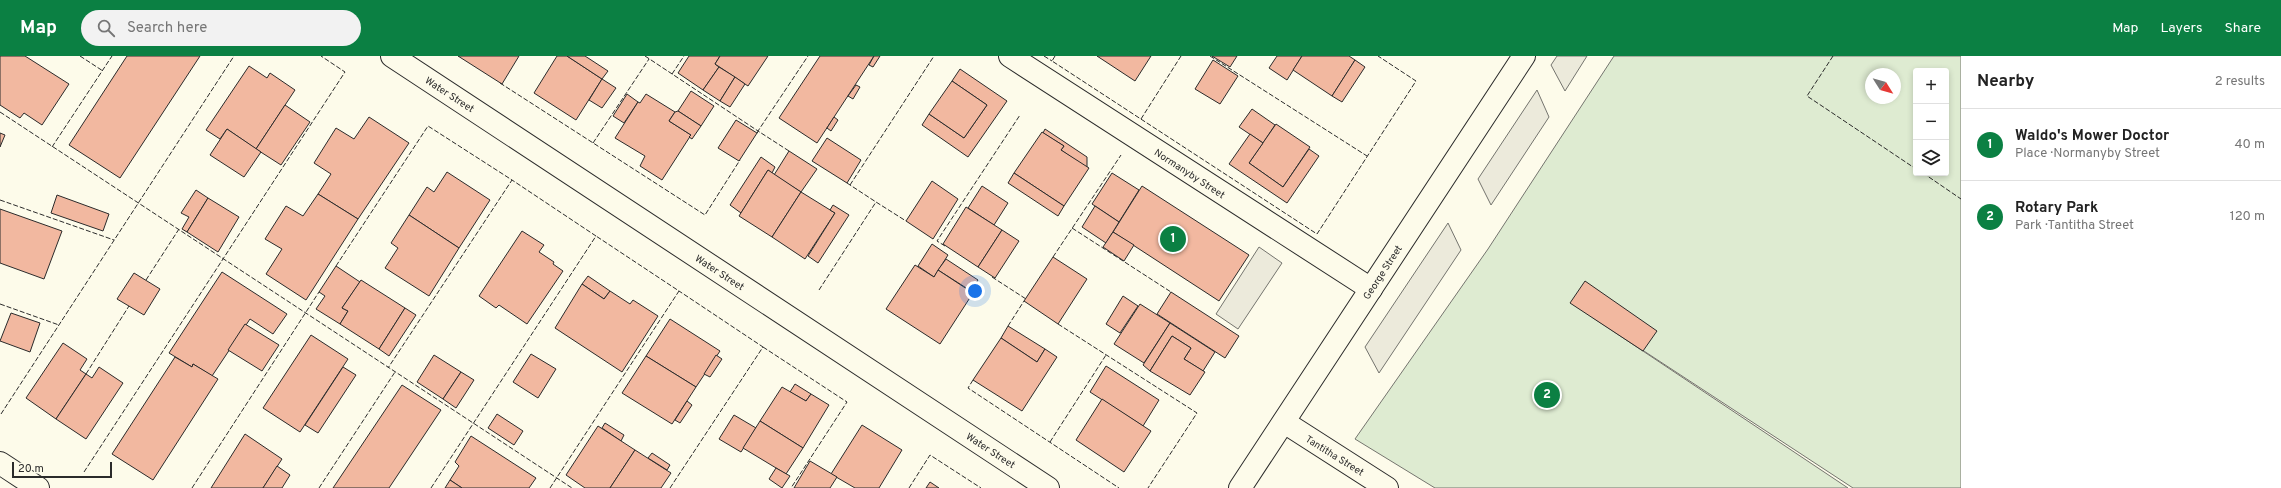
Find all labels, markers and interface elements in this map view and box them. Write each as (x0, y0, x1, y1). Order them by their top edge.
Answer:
search box (81, 10, 361, 46)
text: Map (20, 16, 57, 40)
icon: search (95, 17, 117, 39)
text: Search here (127, 19, 207, 38)
text: Map (2112, 20, 2138, 37)
text: Layers (2160, 20, 2202, 37)
text: Share (2224, 20, 2261, 37)
north arrow (1865, 68, 1901, 104)
map controls (1913, 68, 1949, 176)
button: + (1913, 68, 1949, 104)
text: Nearby (1977, 71, 2034, 93)
text: 2 results (2215, 74, 2265, 90)
street label: Water Street (422, 75, 476, 116)
button: − (1913, 104, 1949, 140)
text: Waldo's Mower Doctor (2015, 127, 2169, 146)
text: 1 (1987, 137, 1993, 153)
text: 40 m (2235, 137, 2265, 153)
button: layers (1913, 140, 1949, 176)
street label: Normanyby Street (1151, 146, 1227, 202)
text: Place · Normanyby Street (2015, 146, 2160, 162)
text: Rotary Park (2015, 199, 2098, 218)
text: 2 (1986, 209, 1994, 225)
text: 120 m (2230, 209, 2265, 225)
text: Park · Tantitha Street (2015, 218, 2134, 234)
pin: 1 (1160, 224, 1186, 254)
street label: George Street (1361, 243, 1406, 303)
street label: Water Street (692, 253, 746, 294)
your location (965, 281, 985, 301)
pin: 2 (1534, 380, 1560, 410)
street label: Water Street (963, 431, 1017, 472)
street label: Tantitha Street (1303, 433, 1366, 480)
scale bar (12, 460, 112, 479)
text: 20 m (18, 462, 44, 476)

